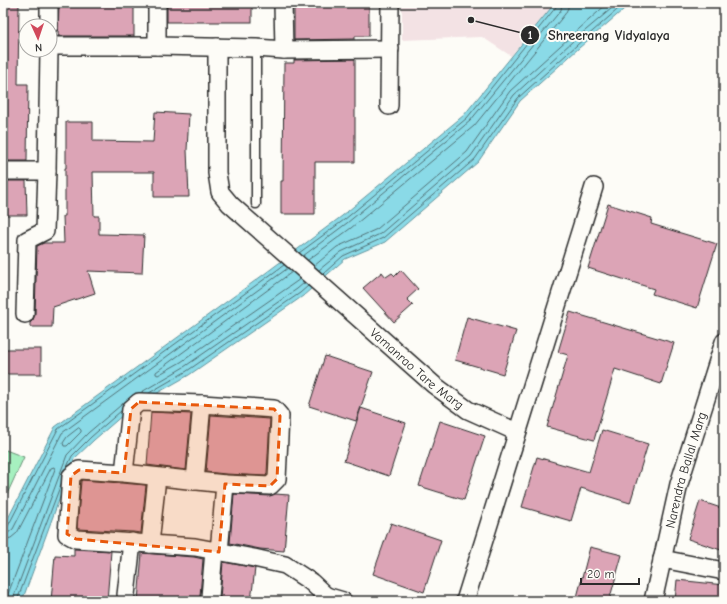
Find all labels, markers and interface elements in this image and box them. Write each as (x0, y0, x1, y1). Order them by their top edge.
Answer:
north arrow (18, 18, 58, 58)
callout: Shreerang Vidyalaya (520, 22, 678, 48)
text: Shreerang Vidyalaya (548, 27, 670, 44)
text: 1 (528, 28, 533, 42)
text: N (35, 41, 42, 54)
street label: Vamanrao Tare Marg (367, 325, 467, 412)
street label: Narendra Ballal Marg (662, 410, 709, 530)
scale bar (581, 560, 639, 586)
text: 20 m (587, 567, 615, 581)

